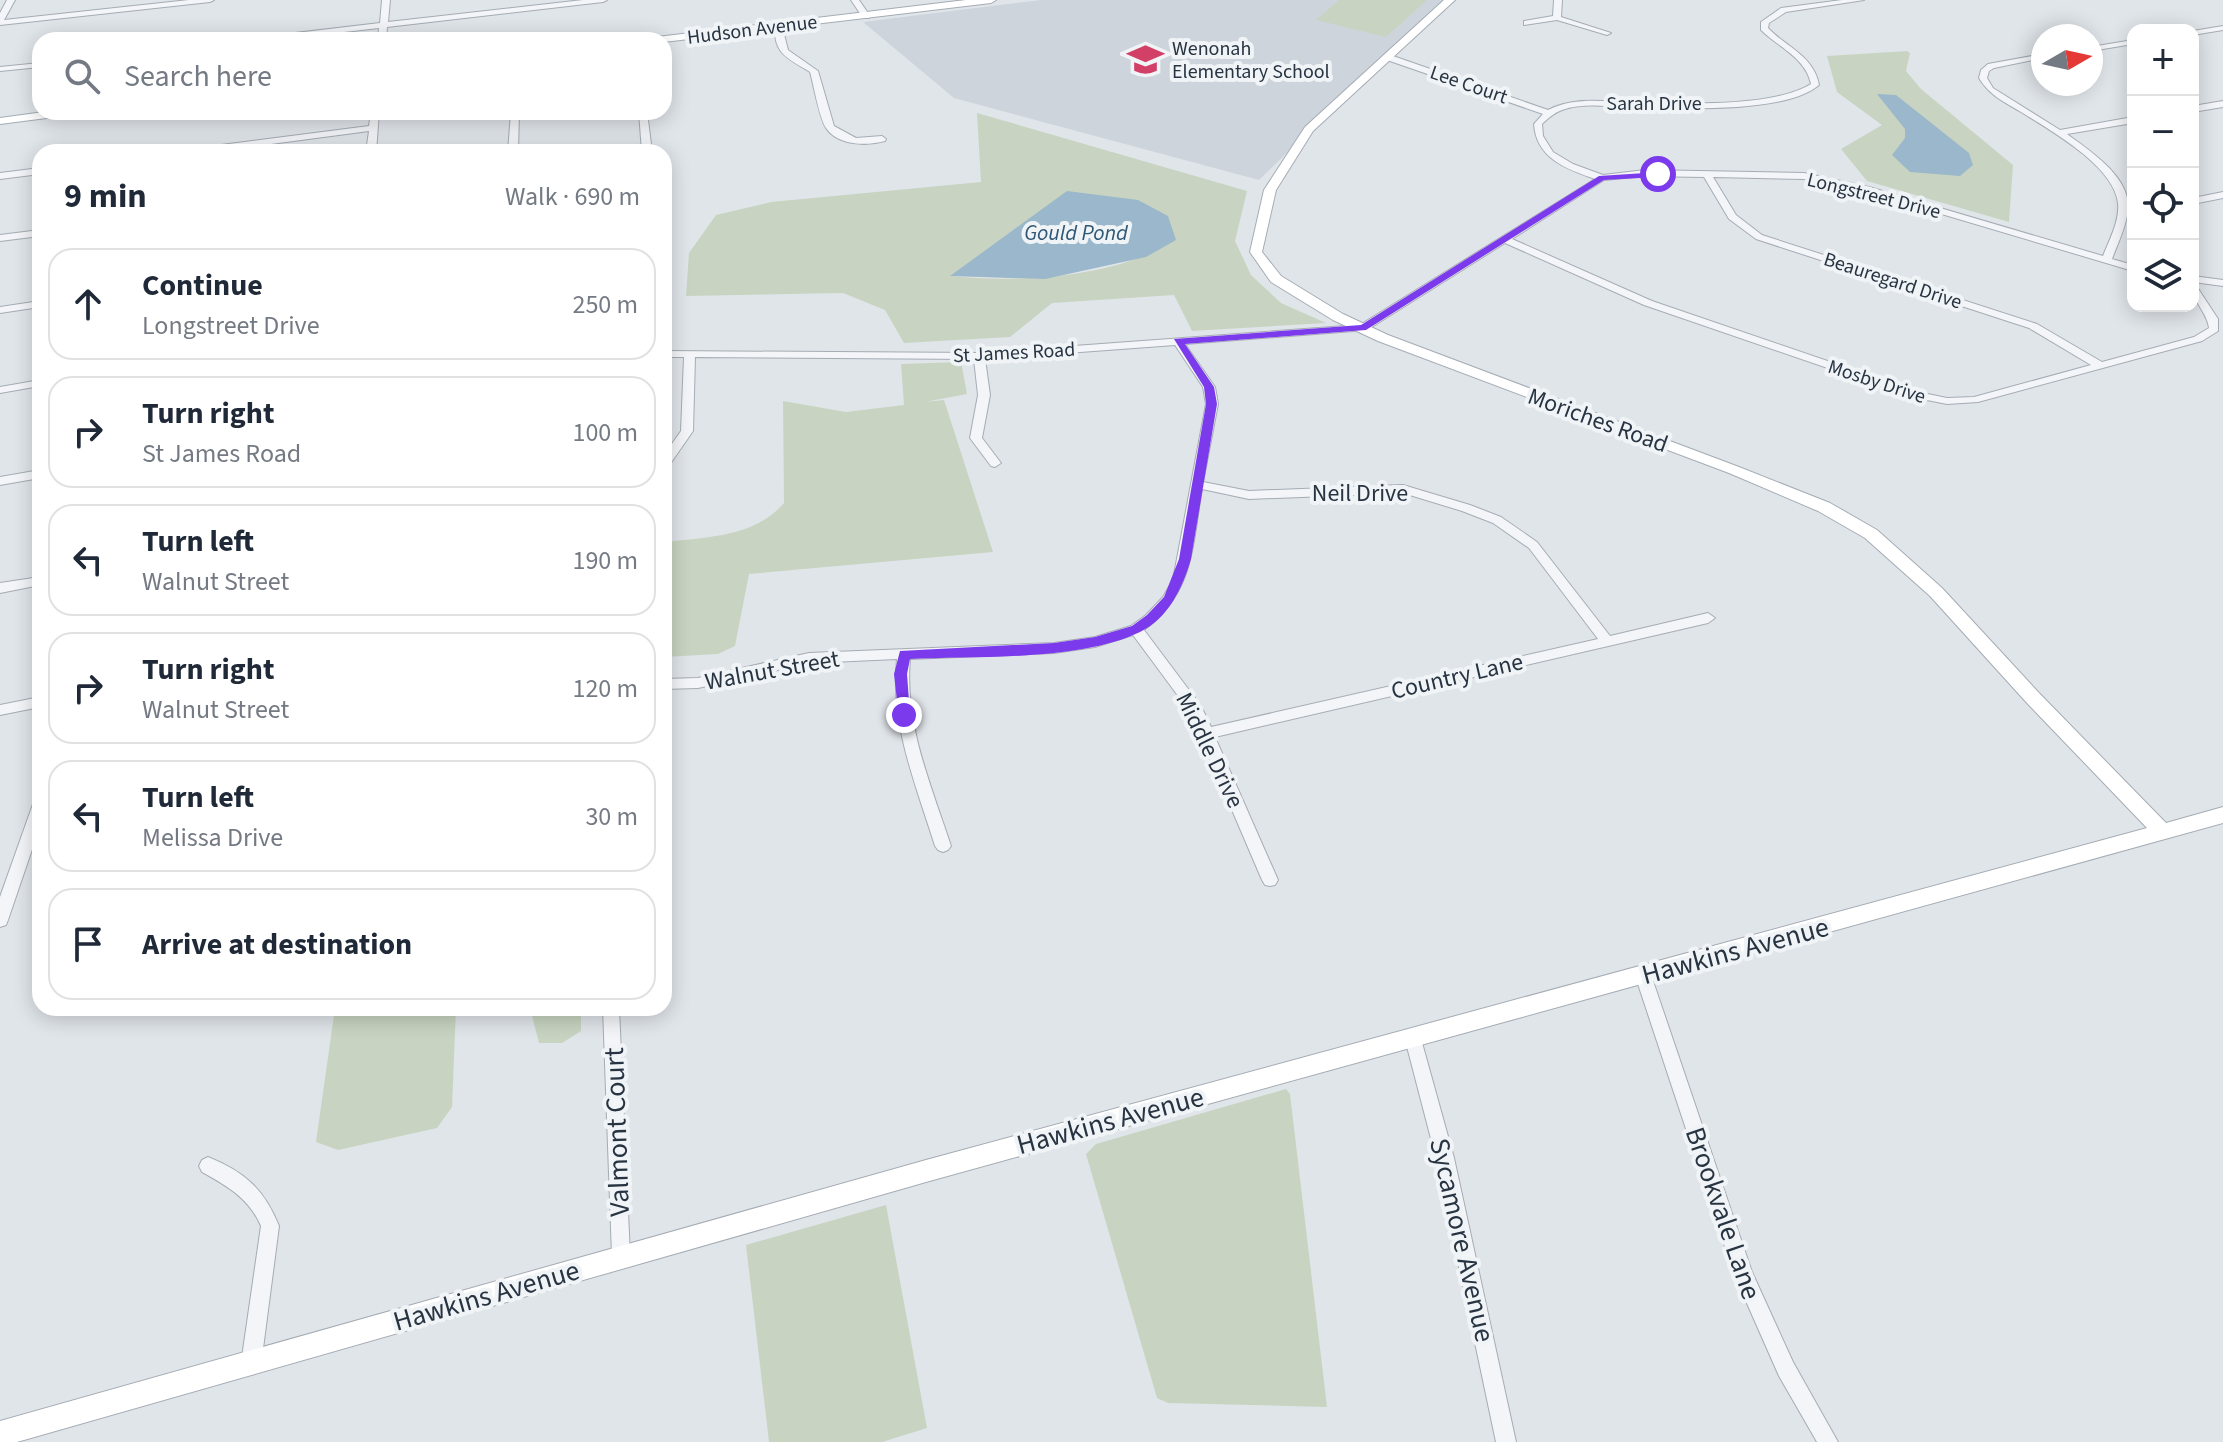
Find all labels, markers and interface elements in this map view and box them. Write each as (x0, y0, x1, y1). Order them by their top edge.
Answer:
street label: Hudson Avenue (685, 8, 819, 52)
north arrow (2031, 24, 2103, 96)
map controls (2127, 24, 2199, 312)
button: + (2127, 24, 2199, 96)
search box (32, 32, 672, 120)
place label: Wenonah Elementary School (1172, 35, 1330, 86)
school or university icon: Wenonah Elementary School (1127, 41, 1165, 79)
icon: search (60, 54, 104, 98)
text: Search here (124, 55, 272, 98)
street label: Lee Court (1426, 59, 1511, 111)
street label: Sarah Drive (1606, 90, 1702, 118)
button: − (2127, 96, 2199, 168)
route start (1640, 156, 1676, 192)
street label: Longstreet Drive (1804, 166, 1943, 226)
button: locate (2127, 168, 2199, 240)
text: 9 min (64, 172, 147, 221)
text: Walk · 690 m (505, 178, 640, 215)
water label: Gould Pond (1024, 217, 1129, 249)
button: layers (2127, 240, 2199, 312)
street label: Beauregard Drive (1820, 245, 1965, 317)
text: Continue (142, 264, 263, 307)
icon: ahead (66, 282, 110, 326)
text: 250 m (572, 286, 638, 323)
text: Longstreet Drive (142, 307, 320, 344)
street label: St James Road (952, 336, 1076, 370)
street label: Mosby Drive (1824, 353, 1929, 411)
street label: Moriches Road (1523, 379, 1673, 462)
text: Turn right (142, 392, 274, 435)
icon: right (66, 410, 110, 454)
text: 100 m (572, 414, 638, 451)
text: St James Road (142, 435, 301, 472)
street label: Neil Drive (1312, 476, 1408, 511)
text: Turn left (142, 520, 254, 563)
icon: left (66, 538, 110, 582)
text: 190 m (572, 542, 638, 579)
text: Walnut Street (142, 563, 289, 600)
street label: Walnut Street (702, 641, 842, 700)
street label: Country Lane (1388, 644, 1527, 709)
text: Turn right (142, 648, 274, 691)
icon: right (66, 666, 110, 710)
text: 120 m (572, 670, 638, 707)
street label: Middle Drive (1166, 686, 1253, 814)
text: Walnut Street (142, 691, 289, 728)
route end (886, 697, 922, 733)
text: Turn left (142, 776, 254, 819)
icon: left (66, 794, 110, 838)
text: 30 m (585, 798, 638, 835)
text: Melissa Drive (142, 819, 283, 856)
street label: Hawkins Avenue (1637, 907, 1833, 995)
icon: arrive (66, 922, 110, 966)
text: Arrive at destination (142, 923, 412, 966)
street label: Valmont Court (594, 1046, 640, 1217)
street label: Hawkins Avenue (1012, 1077, 1208, 1165)
street label: Brookvale Lane (1675, 1122, 1771, 1305)
street label: Sycamore Avenue (1419, 1134, 1505, 1346)
street label: Hawkins Avenue (388, 1250, 584, 1342)

